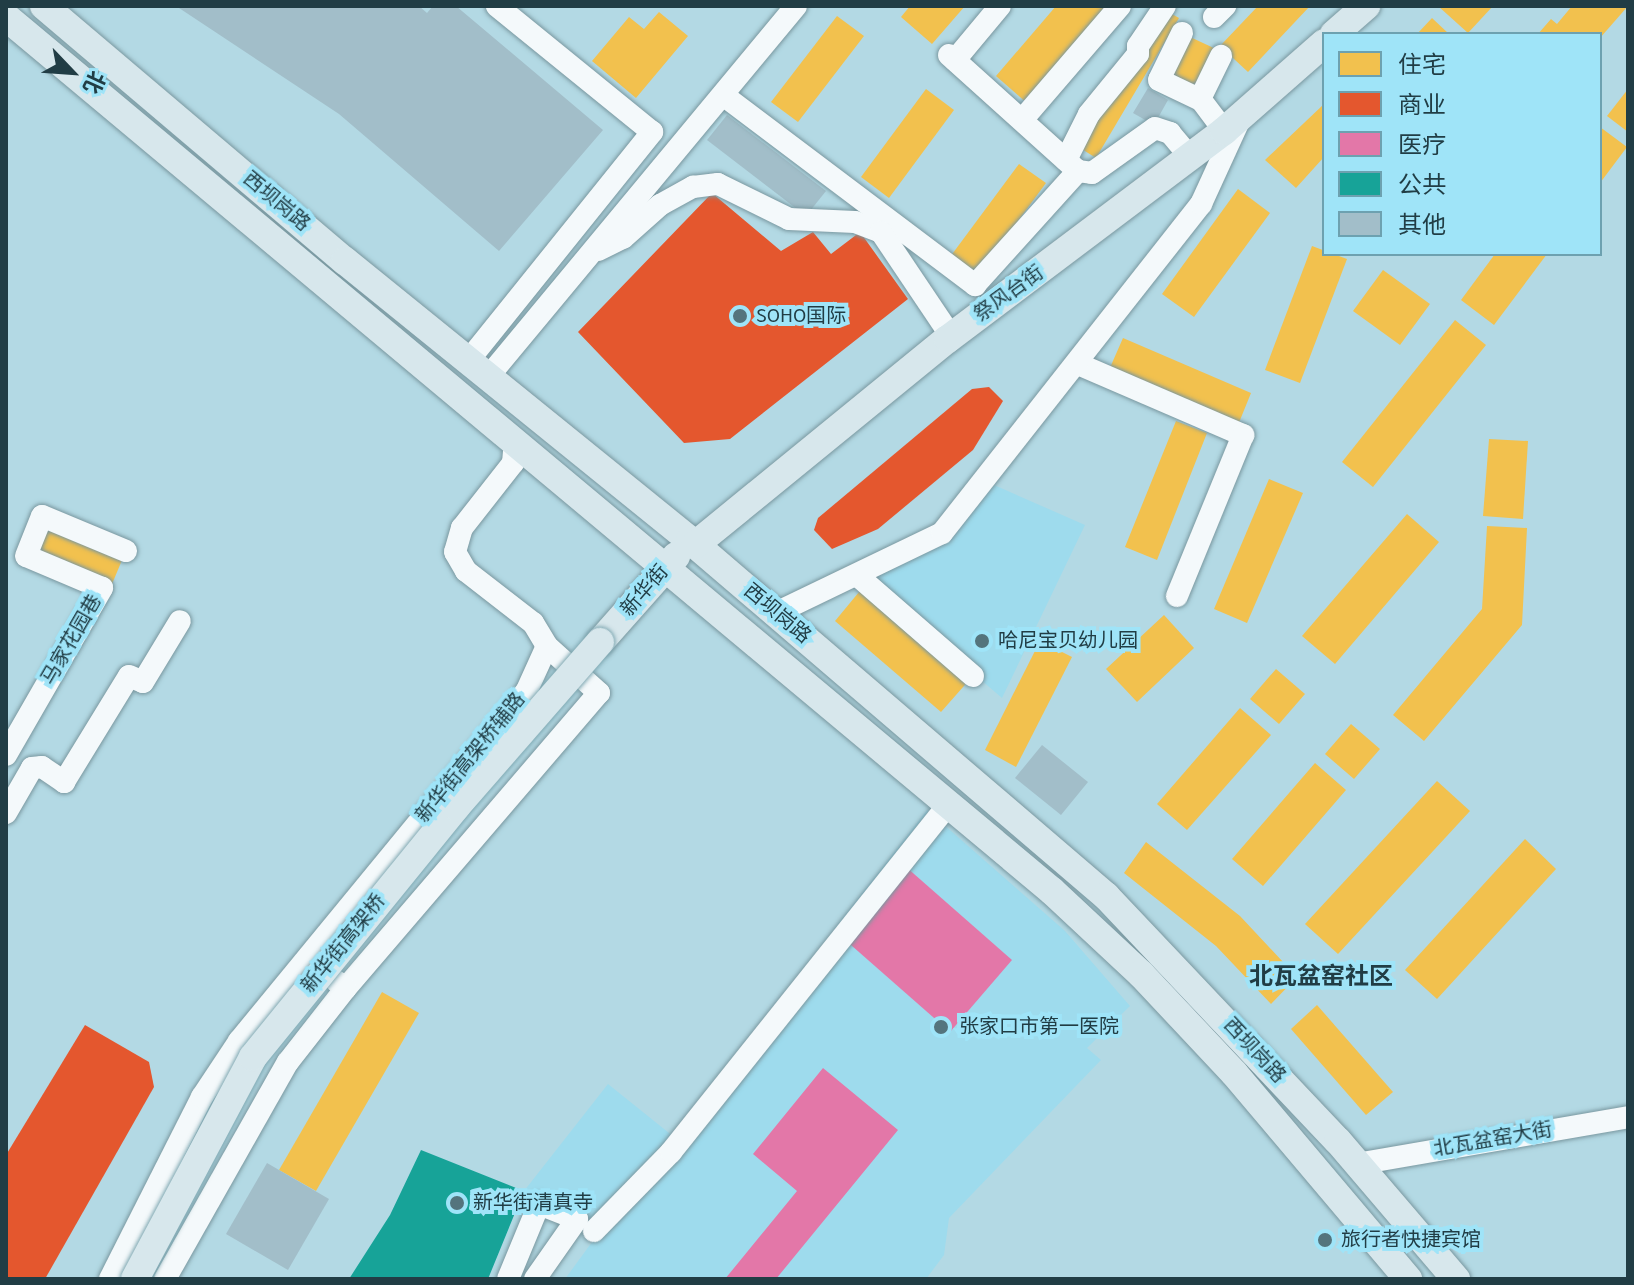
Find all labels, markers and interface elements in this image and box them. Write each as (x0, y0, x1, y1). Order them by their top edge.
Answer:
north arrow (32, 32, 112, 112)
legend (1322, 32, 1602, 256)
text: 住宅 (1398, 48, 1446, 83)
text: 北 (75, 65, 113, 99)
text: 商业 (1398, 88, 1446, 123)
text: 医疗 (1398, 128, 1446, 163)
street label: 西坝岗路 (238, 167, 314, 237)
text: 公共 (1398, 168, 1446, 203)
text: 其他 (1398, 208, 1446, 243)
street label: 祭风台街 (970, 261, 1048, 327)
place label: SOHO国际 (756, 304, 846, 328)
marker: SOHO国际 (731, 307, 749, 325)
street label: 新华街 (616, 560, 674, 622)
street label: 西坝岗路 (739, 579, 815, 649)
street label: 马家花园巷 (37, 591, 107, 689)
place label: 哈尼宝贝幼儿园 (998, 629, 1138, 653)
marker: 哈尼宝贝幼儿园 (973, 632, 991, 650)
street label: 新华街高架桥辅路 (411, 688, 531, 828)
street label: 新华街高架桥 (297, 890, 391, 998)
district label: 北瓦盆窑社区 (1249, 963, 1393, 991)
street label: 西坝岗路 (1218, 1014, 1290, 1088)
place label: 张家口市第一医院 (959, 1015, 1119, 1039)
marker: 张家口市第一医院 (930, 1016, 952, 1038)
street label: 北瓦盆窑大街 (1432, 1118, 1554, 1162)
place label: 新华街清真寺 (473, 1191, 593, 1215)
marker: 新华街清真寺 (448, 1194, 466, 1212)
place label: 旅行者快捷宾馆 (1341, 1228, 1481, 1252)
marker: 旅行者快捷宾馆 (1316, 1231, 1334, 1249)

